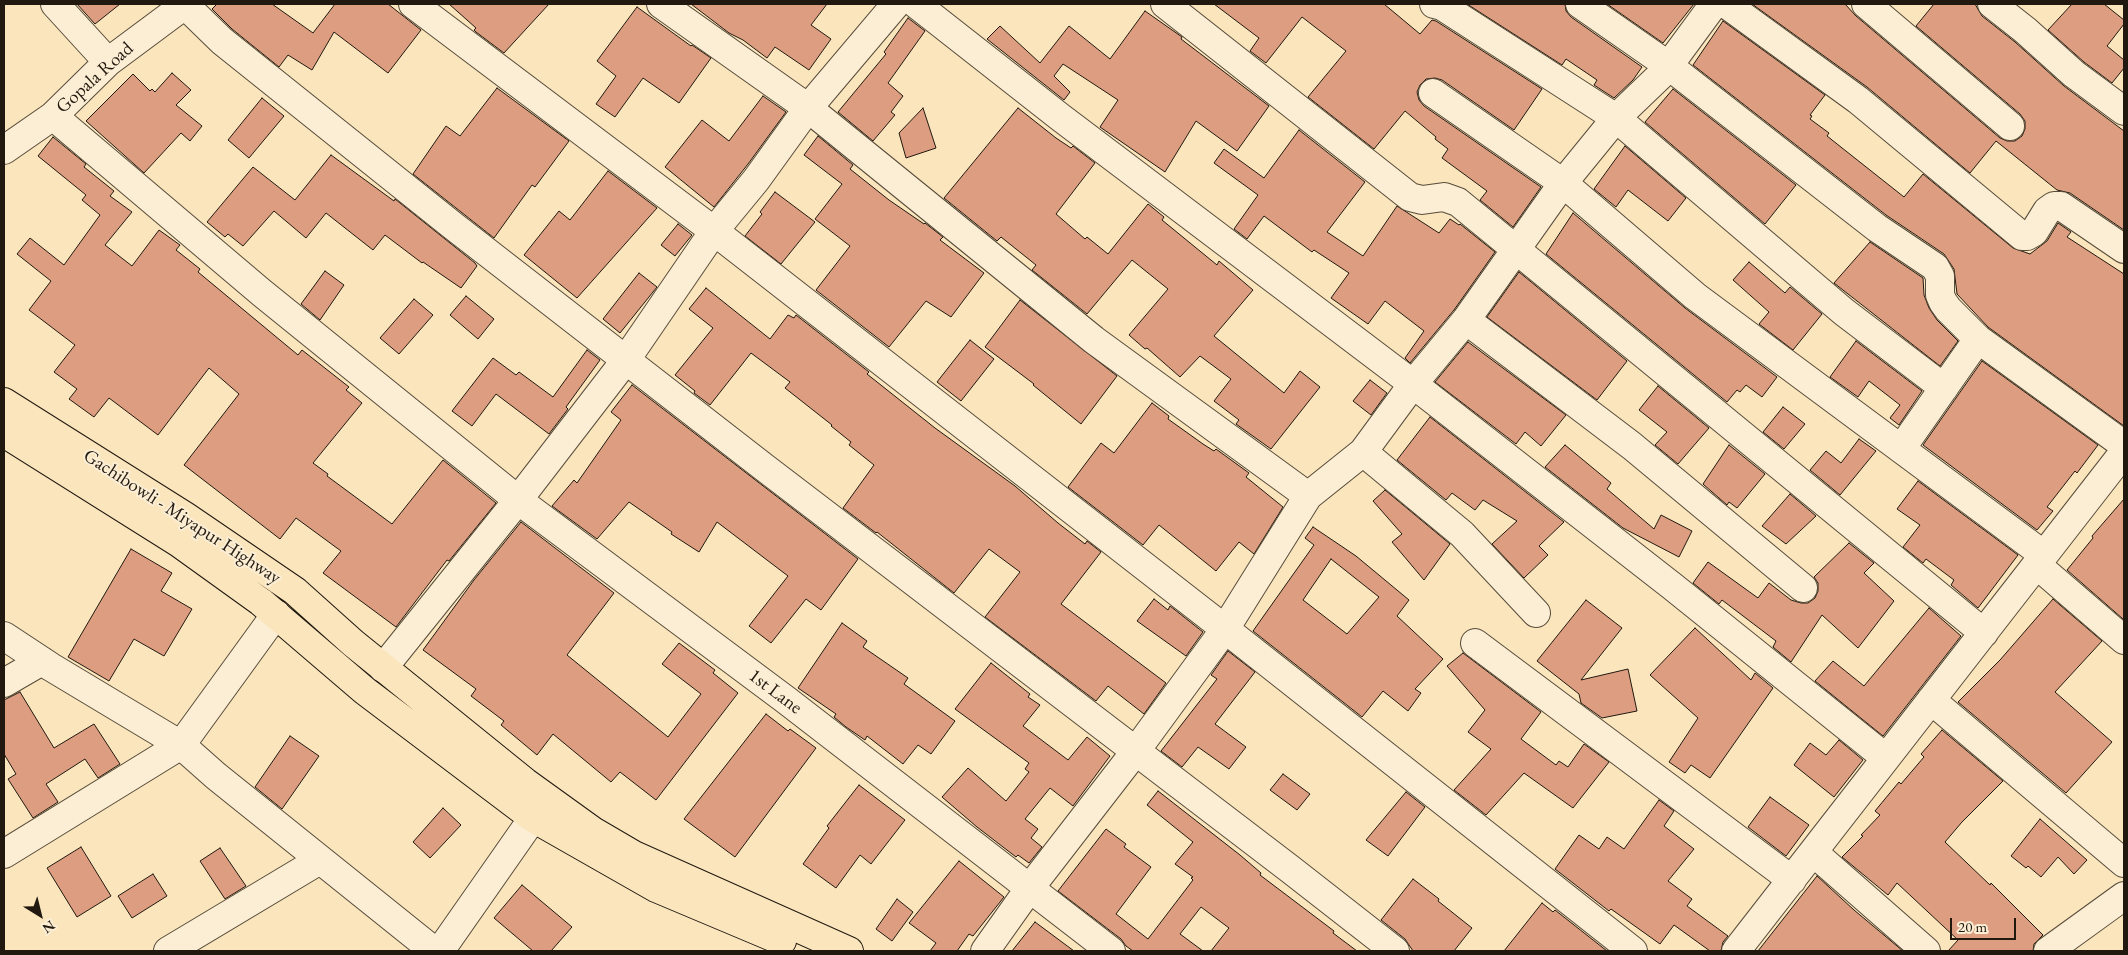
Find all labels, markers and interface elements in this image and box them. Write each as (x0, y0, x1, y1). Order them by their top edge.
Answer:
street label: Gopala Road (52, 37, 138, 119)
street label: Gachibowli - Miyapur Highway (79, 445, 285, 589)
street label: 1st Lane (744, 664, 806, 720)
north arrow (15, 890, 65, 940)
scale bar (1953, 908, 2019, 940)
text: N (39, 917, 59, 938)
text: 20 m (1958, 917, 1987, 936)

